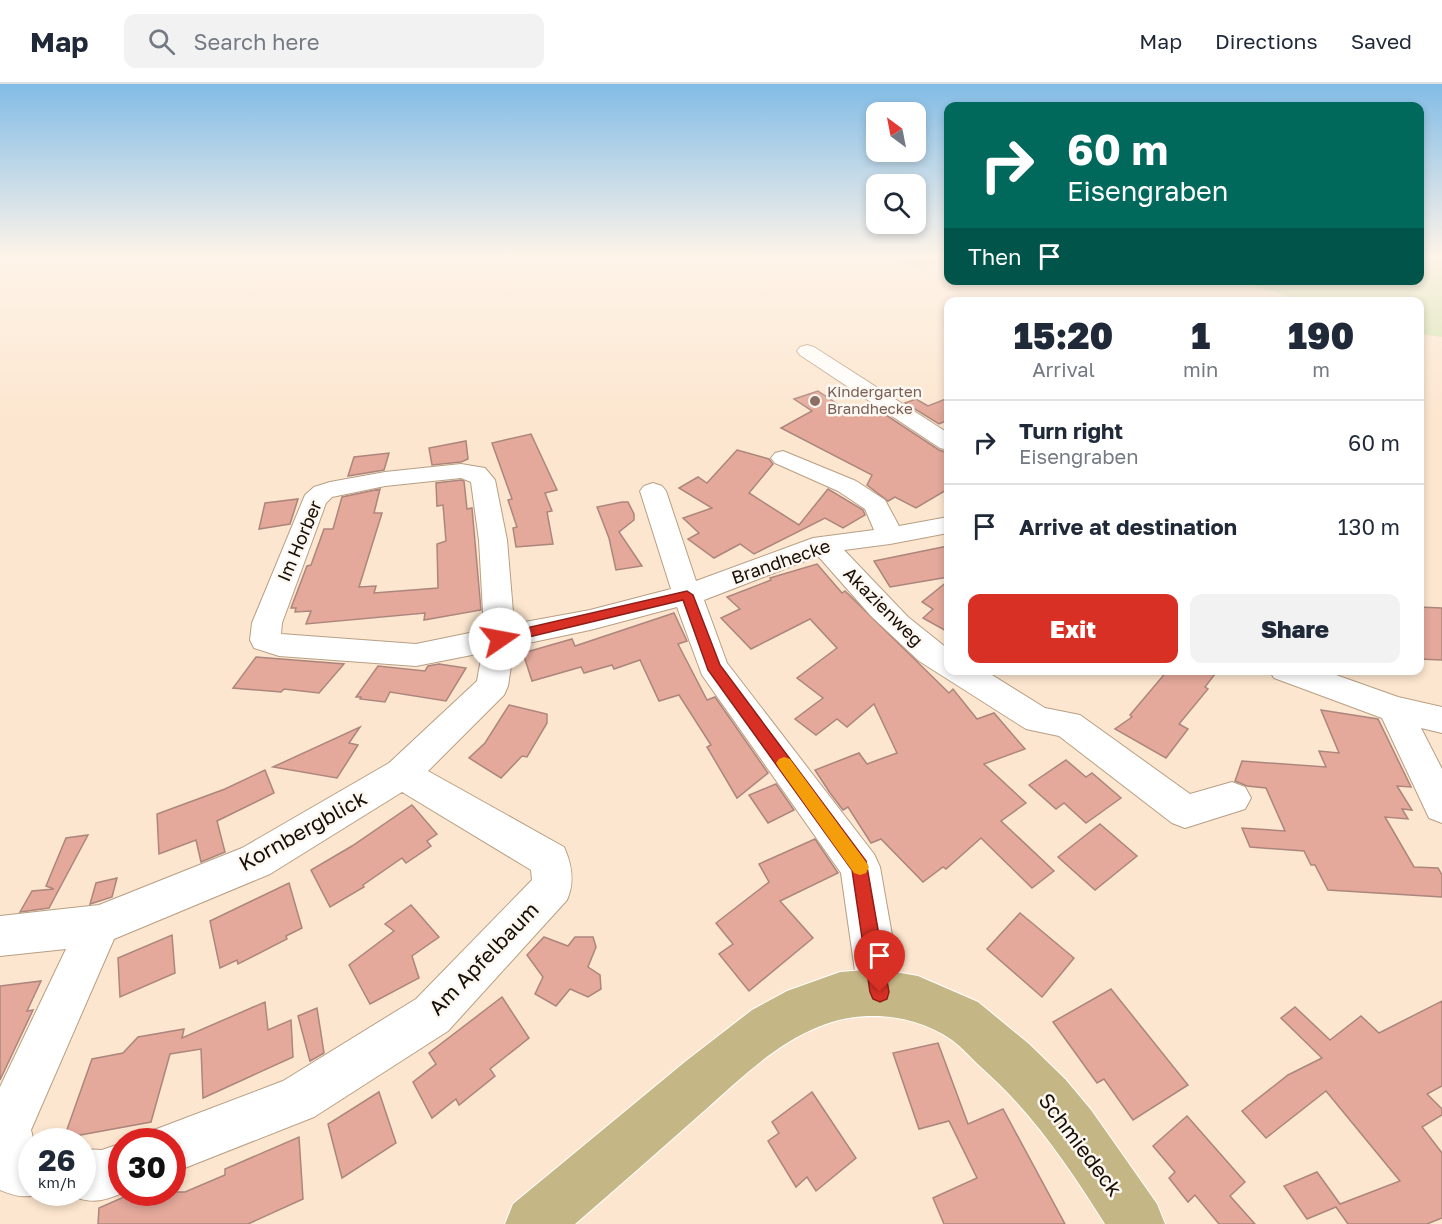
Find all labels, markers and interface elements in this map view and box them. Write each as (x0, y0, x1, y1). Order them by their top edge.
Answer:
search box (124, 14, 544, 68)
text: Map (30, 25, 88, 58)
icon: search (145, 25, 178, 58)
text: Search here (193, 28, 319, 55)
text: Map (1139, 28, 1182, 54)
text: Directions (1215, 28, 1318, 54)
text: Saved (1351, 28, 1412, 54)
north arrow (866, 102, 926, 162)
map controls (866, 102, 926, 234)
text: 60 m (1067, 124, 1168, 174)
icon: right (968, 126, 1046, 204)
button: search (866, 174, 926, 234)
text: Eisengraben (1067, 175, 1228, 207)
icon: arrive (1033, 240, 1066, 273)
text: Then (968, 243, 1021, 270)
text: 15:20 (1014, 314, 1113, 357)
text: 1 (1191, 314, 1210, 357)
text: 190 (1288, 314, 1354, 357)
text: Arrival (1032, 357, 1095, 381)
text: min (1183, 357, 1218, 381)
text: m (1312, 357, 1330, 381)
place label: Kindergarten Brandhecke (827, 382, 922, 417)
marker: Kindergarten Brandhecke (808, 394, 822, 408)
text: Turn right (1019, 417, 1123, 444)
icon: right (968, 426, 1001, 459)
text: 60 m (1348, 429, 1400, 456)
text: Eisengraben (1019, 444, 1138, 468)
street label: Im Horber (272, 497, 326, 585)
icon: arrive (968, 510, 1001, 543)
text: Arrive at destination (1019, 513, 1237, 540)
text: 130 m (1338, 513, 1400, 540)
street label: Brandhecke (729, 534, 833, 588)
street label: Akazienweg (839, 562, 928, 651)
button: Exit (968, 594, 1178, 663)
button: Share (1190, 594, 1400, 663)
position arrow (468, 607, 532, 671)
street label: Kornbergblick (234, 784, 371, 876)
street label: Am Apfelbaum (423, 896, 544, 1020)
pin (854, 930, 905, 992)
icon: arrive (863, 939, 896, 972)
street label: Schmiedeck (1034, 1088, 1128, 1201)
speed limit sign: 30 (108, 1128, 186, 1206)
text: 26 (38, 1142, 76, 1178)
text: km/h (38, 1173, 76, 1191)

